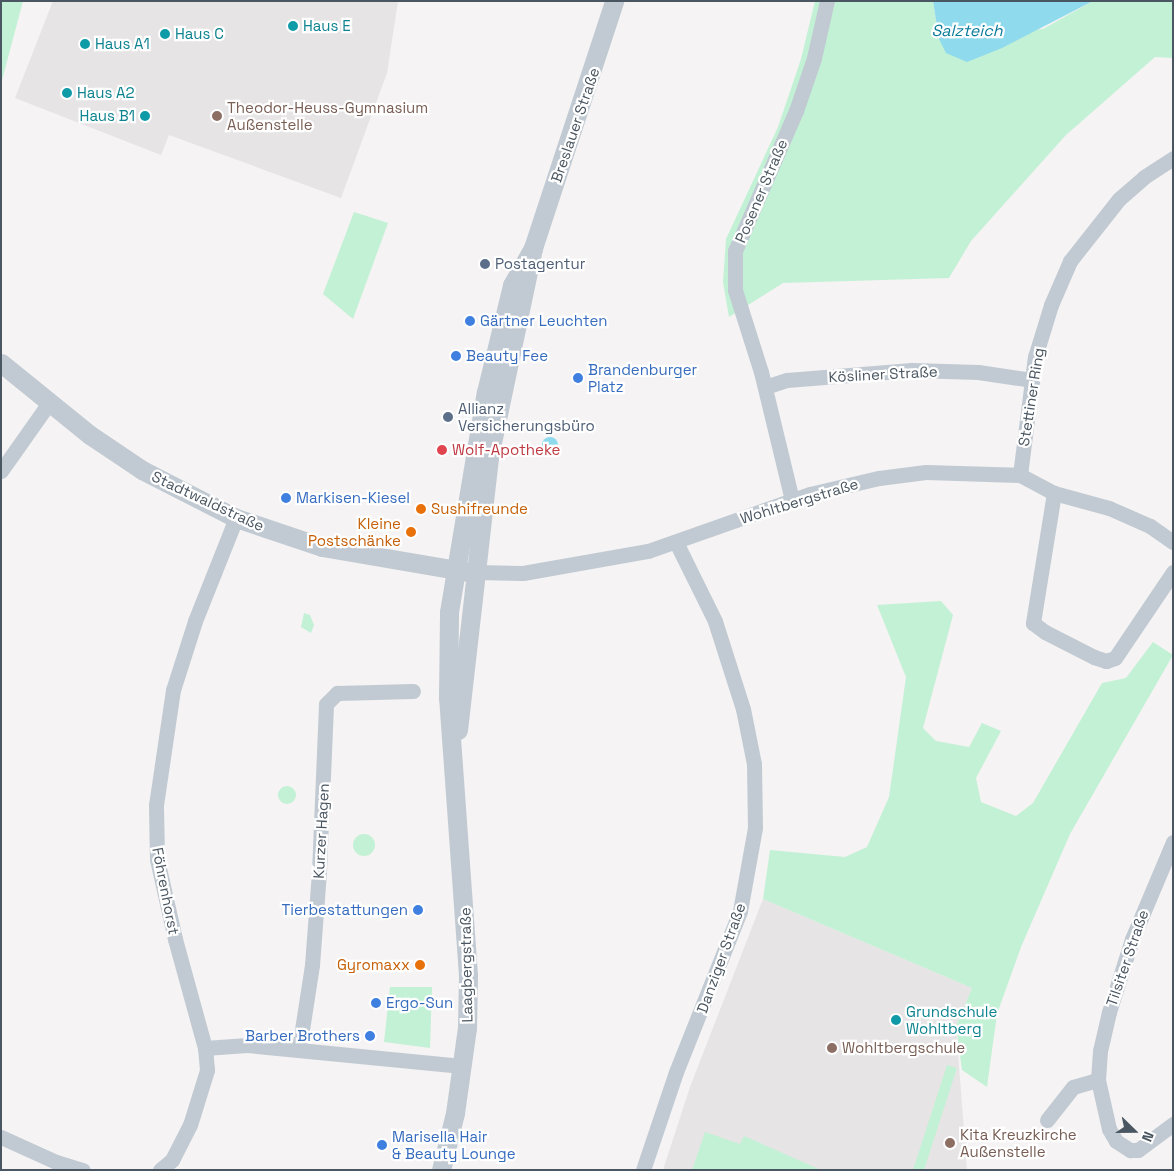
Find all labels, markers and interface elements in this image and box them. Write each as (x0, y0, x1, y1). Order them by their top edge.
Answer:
place label: Haus E (303, 17, 351, 35)
marker: Haus E (287, 20, 299, 32)
water label: Salzteich (931, 21, 1003, 41)
place label: Haus C (175, 25, 224, 43)
marker: Haus C (159, 28, 171, 40)
place label: Haus A1 (95, 35, 150, 53)
marker: Haus A1 (79, 38, 91, 50)
street label: Breslauer Straße (547, 65, 603, 185)
place label: Haus A2 (77, 84, 135, 102)
marker: Haus A2 (61, 87, 73, 99)
place label: Theodor-Heuss-Gymnasium Außenstelle (227, 98, 428, 133)
place label: Haus B1 (80, 107, 135, 125)
marker: Haus B1 (139, 110, 151, 122)
marker: Theodor-Heuss-Gymnasium Außenstelle (211, 110, 223, 122)
street label: Posener Straße (731, 136, 791, 246)
place label: Postagentur (495, 255, 585, 273)
marker: Postagentur (479, 258, 491, 270)
place label: Gärtner Leuchten (480, 312, 608, 330)
marker: Gärtner Leuchten (464, 315, 476, 327)
street label: Stettiner Ring (1014, 346, 1048, 448)
place label: Beauty Fee (466, 347, 548, 365)
marker: Beauty Fee (450, 350, 462, 362)
place label: Brandenburger Platz (588, 360, 697, 395)
street label: Kösliner Straße (828, 362, 938, 386)
marker: Brandenburger Platz (572, 372, 584, 384)
place label: Allianz Versicherungsbüro (458, 399, 595, 434)
marker: Allianz Versicherungsbüro (442, 411, 454, 423)
place label: Wolf-Apotheke (452, 441, 560, 459)
marker: Wolf-Apotheke (436, 444, 448, 456)
street label: Stadtwaldstraße (149, 467, 267, 535)
street label: Wohltbergstraße (738, 474, 860, 528)
place label: Markisen-Kiesel (296, 489, 410, 507)
marker: Markisen-Kiesel (280, 492, 292, 504)
place label: Sushifreunde (431, 500, 528, 518)
marker: Sushifreunde (415, 503, 427, 515)
place label: Kleine Postschänke (308, 514, 401, 549)
marker: Kleine Postschänke (405, 526, 417, 538)
street label: Kurzer Hagen (310, 783, 332, 879)
street label: Föhrenhorst (149, 846, 183, 936)
place label: Tierbestattungen (282, 901, 408, 919)
street label: Danziger Straße (693, 901, 749, 1015)
marker: Tierbestattungen (412, 904, 424, 916)
street label: Laagbergstraße (456, 907, 476, 1023)
street label: Tilsiter Straße (1102, 907, 1152, 1009)
place label: Gyromaxx (337, 956, 410, 974)
marker: Gyromaxx (414, 959, 426, 971)
place label: Ergo-Sun (386, 994, 453, 1012)
marker: Ergo-Sun (370, 997, 382, 1009)
place label: Grundschule Wohltberg (906, 1002, 997, 1037)
marker: Grundschule Wohltberg (890, 1014, 902, 1026)
place label: Barber Brothers (245, 1027, 360, 1045)
marker: Barber Brothers (364, 1030, 376, 1042)
place label: Wohltbergschule (842, 1039, 965, 1057)
marker: Wohltbergschule (826, 1042, 838, 1054)
north arrow (1109, 1106, 1159, 1156)
place label: Kita Kreuzkirche Außenstelle (960, 1125, 1077, 1160)
place label: Marisella Hair & Beauty Lounge (392, 1127, 516, 1162)
text: N (1138, 1129, 1158, 1144)
marker: Kita Kreuzkirche Außenstelle (944, 1137, 956, 1149)
marker: Marisella Hair & Beauty Lounge (376, 1139, 388, 1151)

